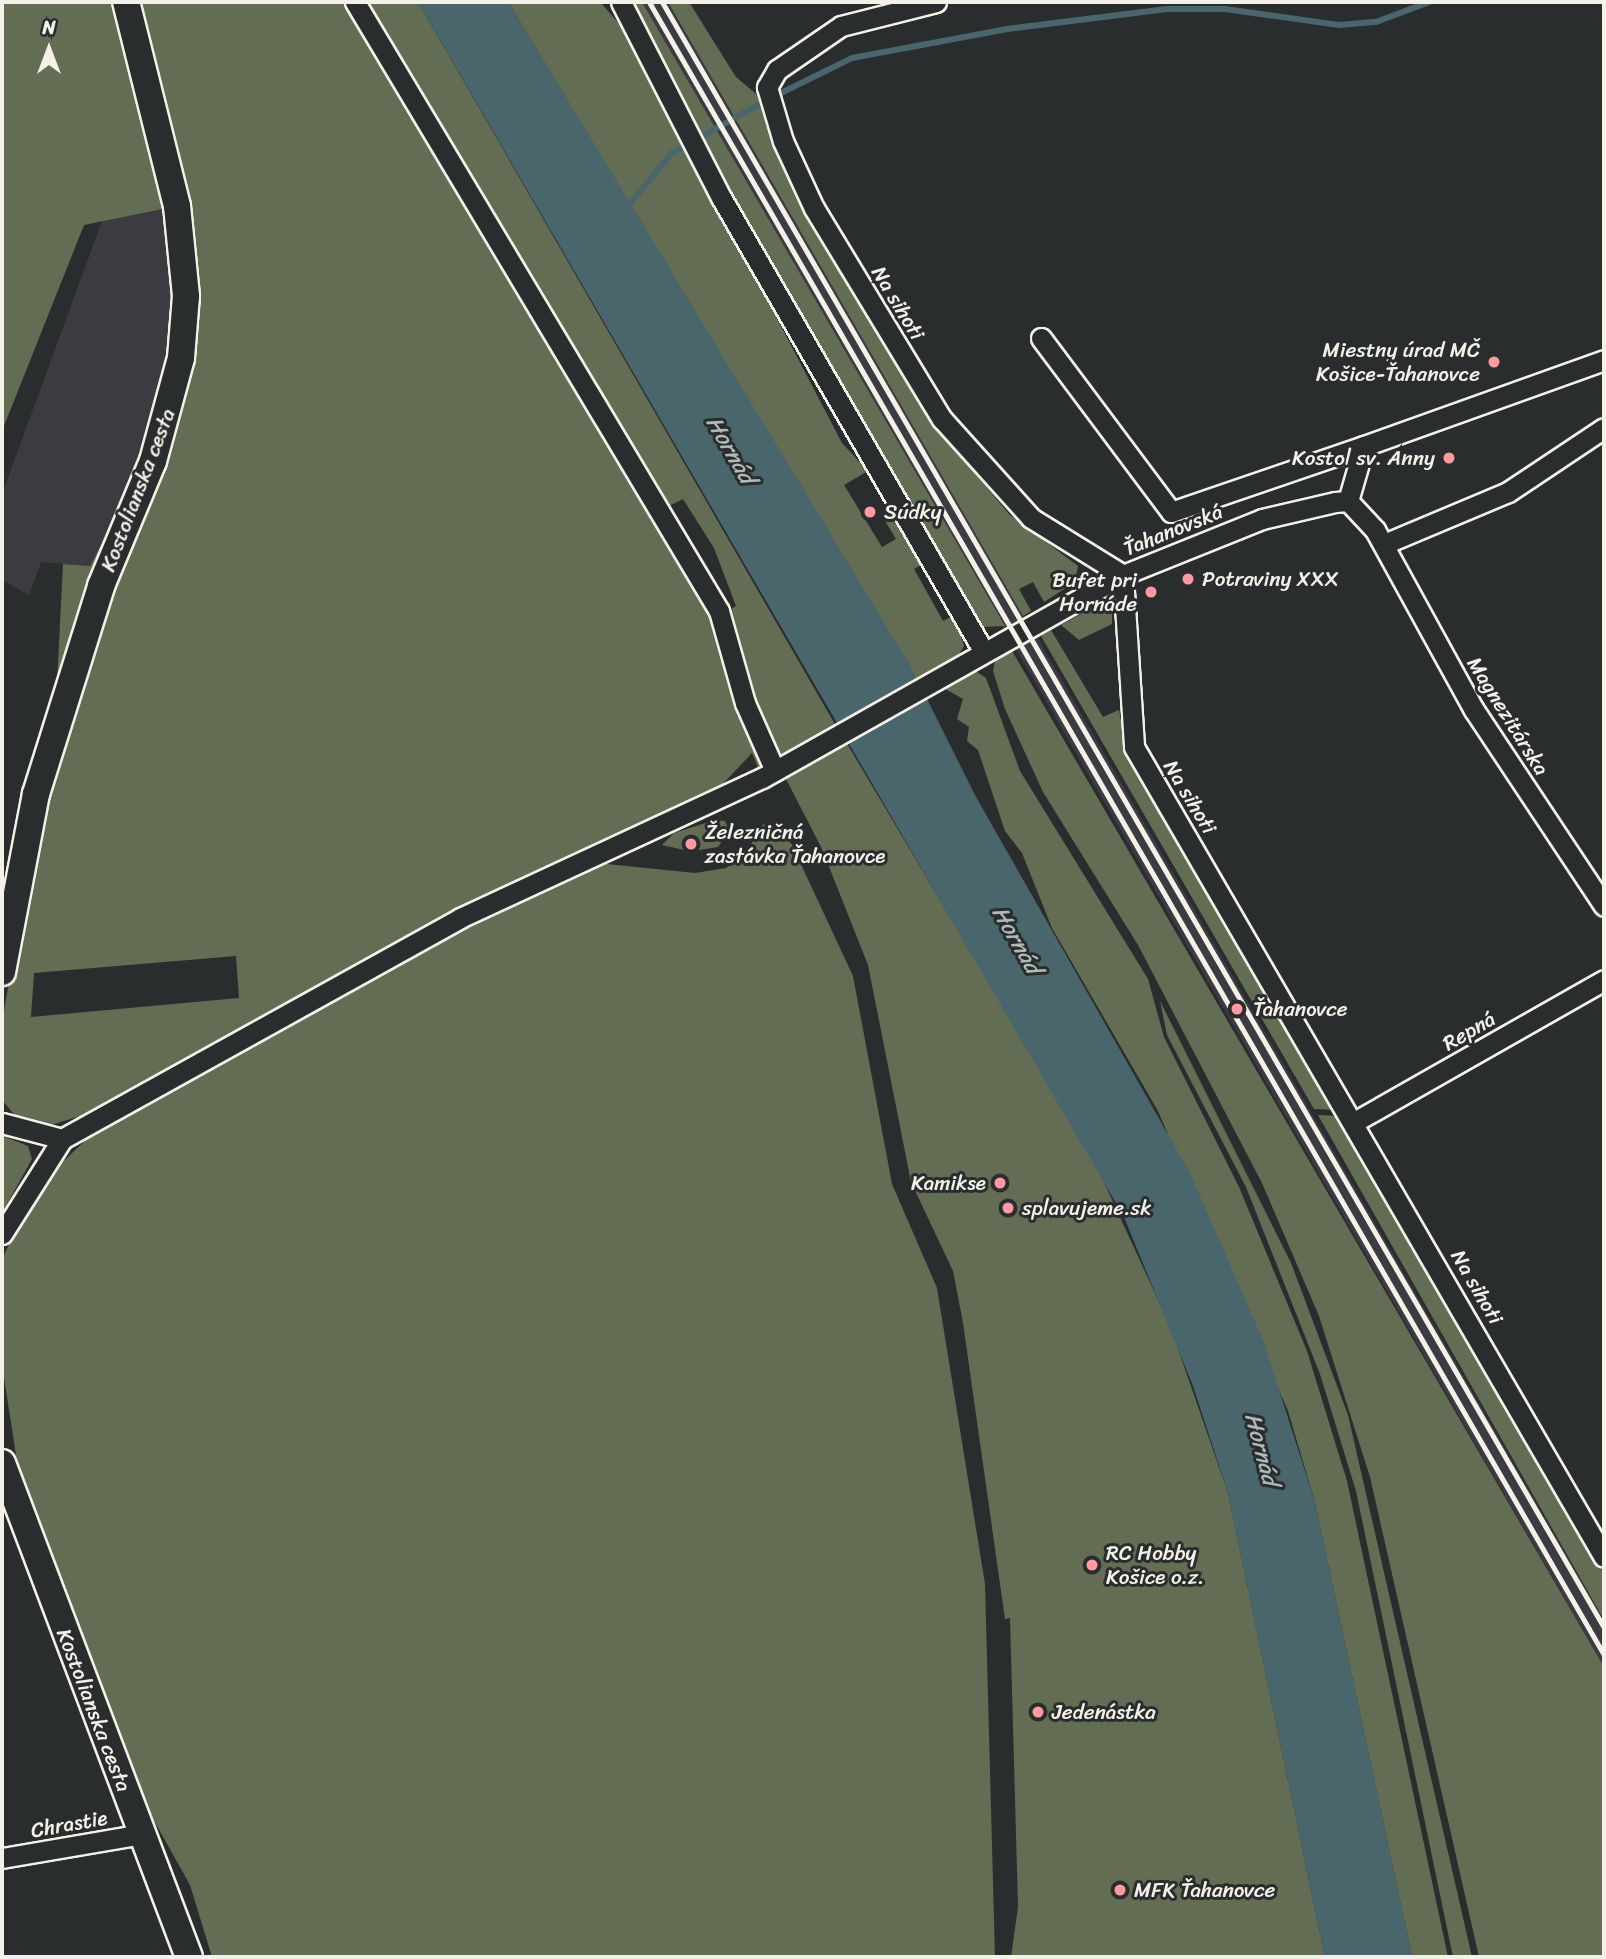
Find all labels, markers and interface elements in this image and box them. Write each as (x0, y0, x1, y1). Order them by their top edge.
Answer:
text: N (42, 11, 56, 44)
north arrow (14, 14, 84, 84)
street label: Na sihoti (866, 261, 930, 345)
place label: Miestny úrad MČ Košice-Ťahanovce (1316, 337, 1480, 387)
marker: Miestny úrad MČ Košice-Ťahanovce (1486, 354, 1502, 370)
street label: Kostolianska cesta (95, 405, 181, 575)
water label: Hornád (700, 411, 760, 489)
place label: Kostol sv. Anny (1292, 445, 1435, 471)
marker: Kostol sv. Anny (1441, 450, 1457, 466)
place label: Súdky (884, 499, 941, 525)
street label: Ťahanovská (1120, 499, 1226, 561)
marker: Súdky (862, 504, 878, 520)
place label: Potraviny XXX (1202, 566, 1339, 592)
place label: Bufet pri Hornáde (1052, 567, 1137, 617)
marker: Potraviny XXX (1180, 571, 1196, 587)
marker: Bufet pri Hornáde (1143, 584, 1159, 600)
street label: Magnezitárska (1462, 652, 1554, 780)
street label: Na sihoti (1158, 755, 1222, 839)
place label: Železničná zastávka Ťahanovce (705, 819, 886, 869)
marker: Železničná zastávka Ťahanovce (683, 836, 699, 852)
water label: Hornád (986, 901, 1046, 979)
place label: Ťahanovce (1253, 996, 1348, 1022)
marker: Ťahanovce (1227, 999, 1247, 1019)
street label: Repná (1438, 1006, 1500, 1056)
place label: Kamikse (911, 1170, 986, 1196)
marker: Kamikse (992, 1175, 1008, 1191)
place label: splavujeme.sk (1022, 1195, 1151, 1221)
marker: splavujeme.sk (1000, 1200, 1016, 1216)
street label: Na sihoti (1446, 1245, 1508, 1329)
water label: Hornád (1238, 1410, 1284, 1488)
place label: RC Hobby Košice o.z. (1106, 1540, 1204, 1590)
marker: RC Hobby Košice o.z. (1084, 1557, 1100, 1573)
street label: Kostolianska cesta (51, 1625, 137, 1795)
place label: Jedenástka (1052, 1699, 1156, 1725)
marker: Jedenástka (1030, 1704, 1046, 1720)
street label: Chrastie (29, 1805, 109, 1843)
place label: MFK Ťahanovce (1134, 1877, 1275, 1903)
marker: MFK Ťahanovce (1112, 1882, 1128, 1898)

